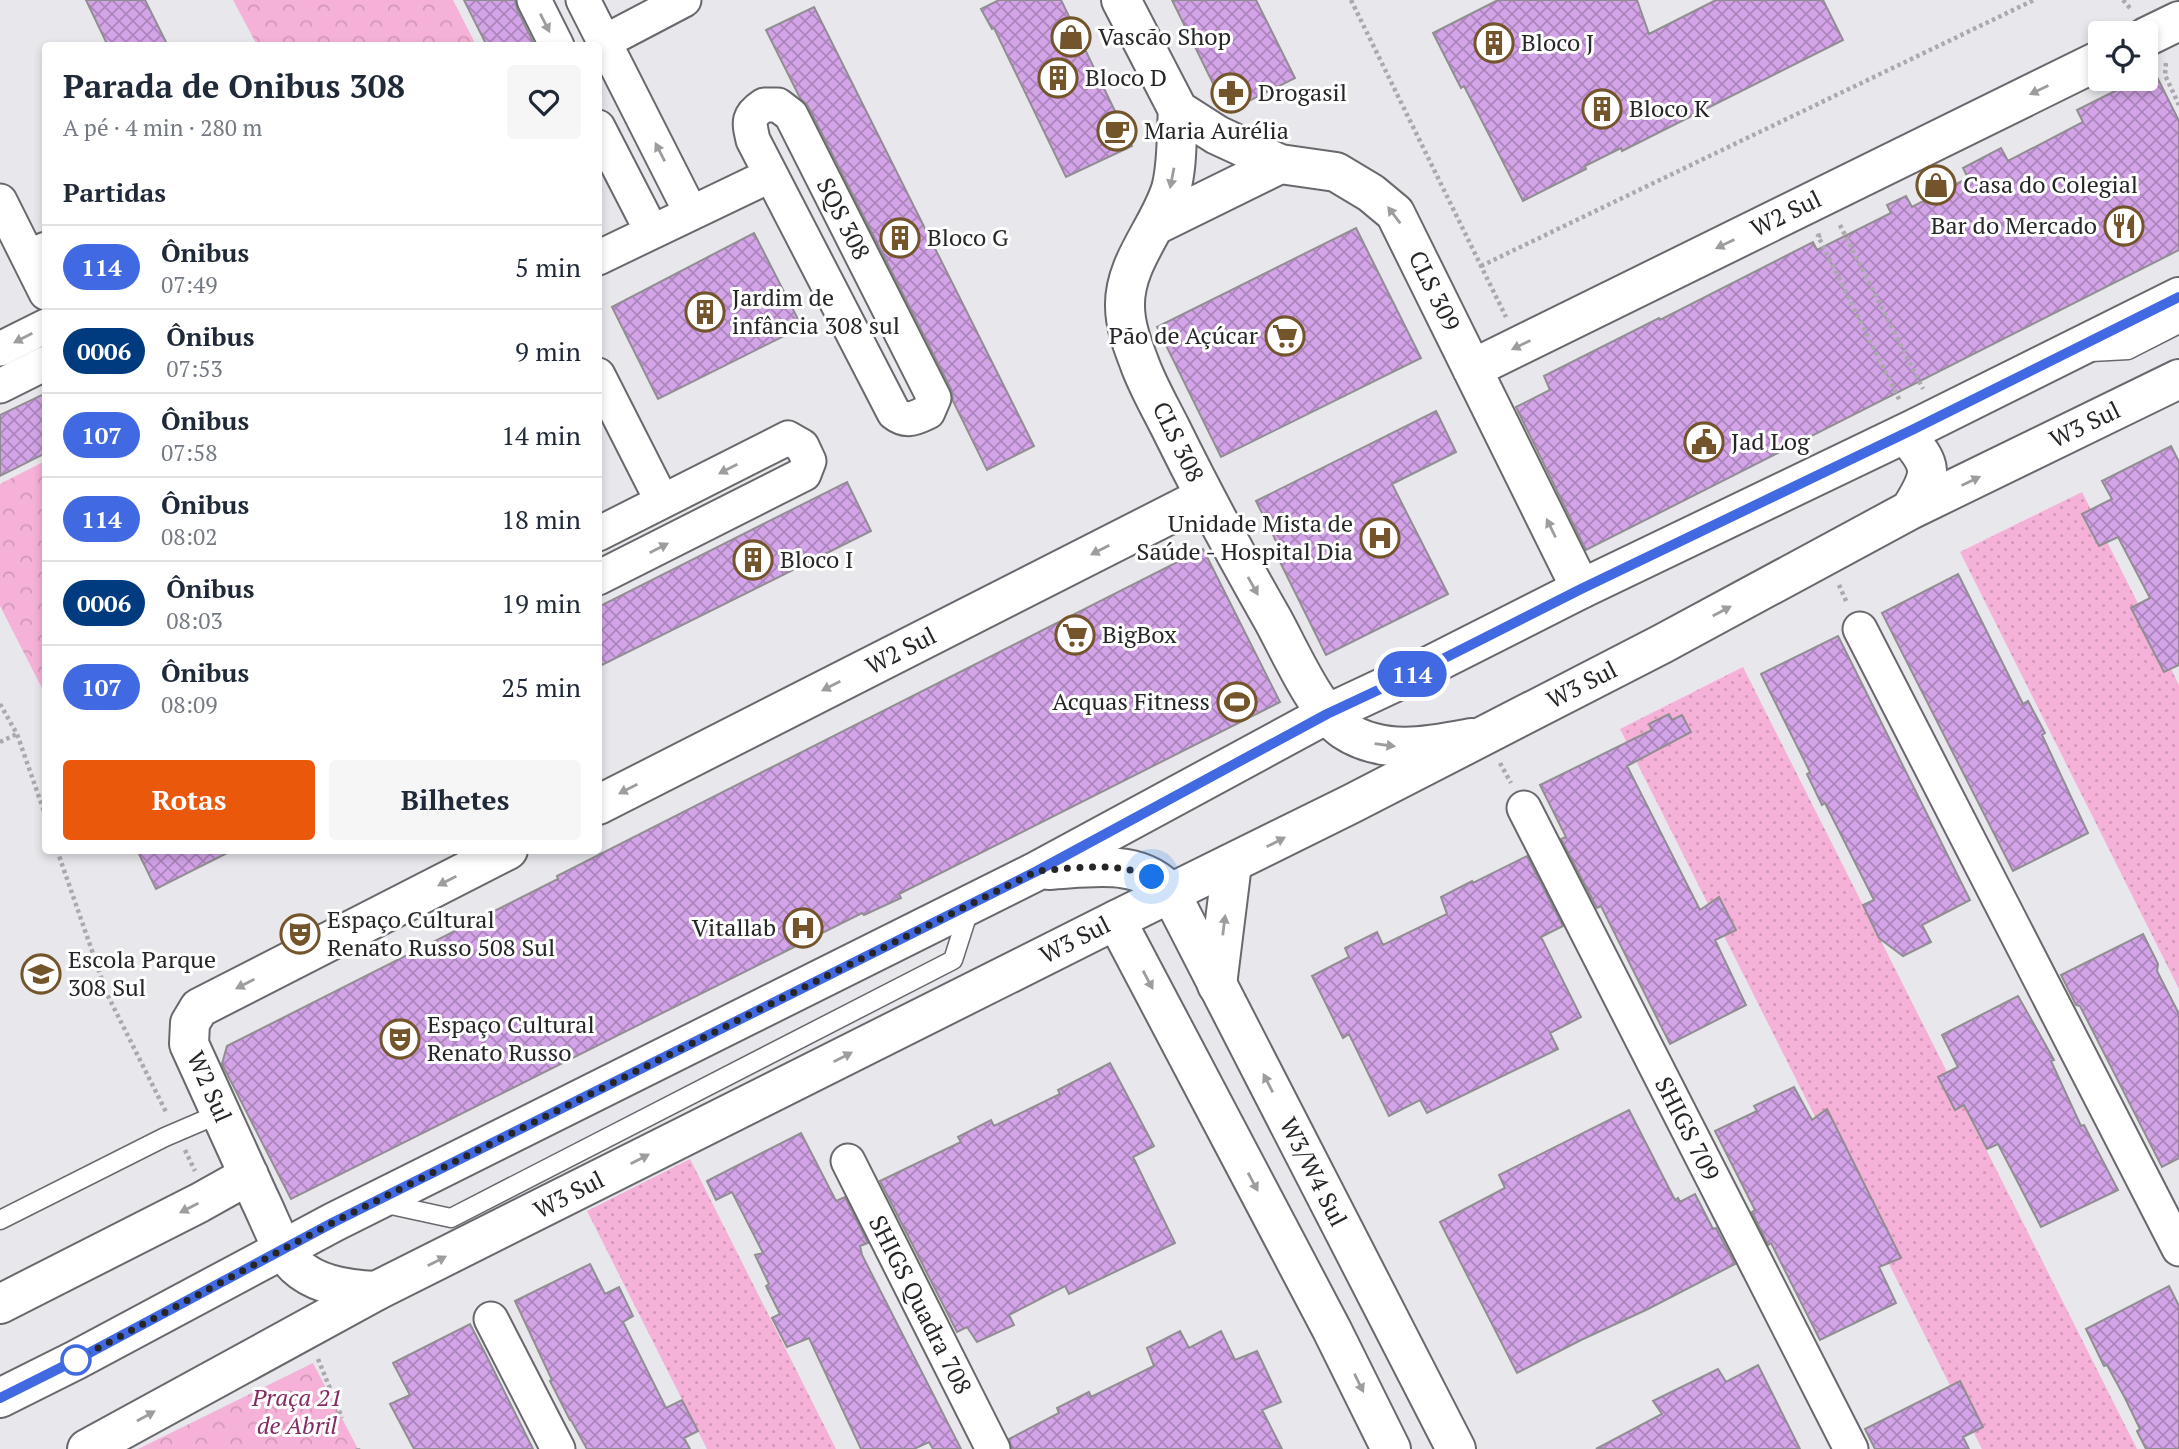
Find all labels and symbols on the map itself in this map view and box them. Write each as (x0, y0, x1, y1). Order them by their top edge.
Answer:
one-way arrow (540, 13, 551, 33)
shop icon: Vascão Shop (1050, 16, 1092, 58)
place label: Vascão Shop (1098, 20, 1231, 52)
building icon: Bloco J (1473, 22, 1515, 64)
place label: Bloco J (1521, 26, 1594, 58)
building icon: Bloco D (1037, 57, 1079, 99)
place label: Bloco D (1085, 61, 1167, 93)
pharmacy icon: Drogasil (1210, 72, 1252, 114)
place label: Drogasil (1258, 76, 1347, 108)
one-way arrow (2029, 84, 2049, 95)
building icon: Bloco K (1581, 88, 1623, 130)
place label: Bloco K (1629, 92, 1710, 124)
cafe icon: Maria Aurélia (1096, 110, 1138, 152)
place label: Maria Aurélia (1144, 114, 1289, 146)
one-way arrow (655, 142, 666, 162)
shop icon: Casa do Colegial (1915, 164, 1957, 206)
one-way arrow (1167, 167, 1178, 189)
place label: Casa do Colegial (1963, 168, 2138, 200)
street label: SQS 308 (810, 172, 878, 265)
street label: W2 Sul (1745, 182, 1826, 244)
restaurant icon: Bar do Mercado (2103, 205, 2145, 247)
one-way arrow (1386, 207, 1401, 225)
place label: Bar do Mercado (1931, 209, 2097, 241)
building icon: Bloco G (879, 217, 921, 259)
place label: Bloco G (927, 221, 1009, 253)
one-way arrow (1715, 239, 1735, 250)
street label: CLS 309 (1402, 245, 1468, 336)
place label: Jardim de infância 308 sul (732, 281, 900, 341)
building icon: Jardim de infância 308 sul (684, 291, 726, 333)
supermarket icon: Pão de Açúcar (1264, 315, 1306, 357)
place label: Pão de Açúcar (1109, 319, 1259, 351)
one-way arrow (13, 332, 33, 343)
one-way arrow (1511, 339, 1531, 350)
street label: W3 Sul (2044, 393, 2125, 455)
street label: CLS 308 (1146, 396, 1212, 487)
public building icon: Jad Log (1683, 421, 1725, 463)
place label: Jad Log (1731, 425, 1810, 457)
one-way arrow (717, 462, 737, 474)
one-way arrow (1961, 475, 1981, 486)
place label: Unidade Mista de Saúde - Hospital Dia (1137, 507, 1353, 567)
hospital icon: Unidade Mista de Saúde - Hospital Dia (1359, 517, 1401, 559)
one-way arrow (1545, 518, 1556, 538)
building icon: Bloco I (732, 539, 774, 581)
one-way arrow (649, 542, 669, 553)
place label: Bloco I (780, 543, 854, 575)
one-way arrow (1090, 545, 1110, 556)
one-way arrow (1247, 576, 1259, 596)
one-way arrow (1713, 606, 1733, 618)
supermarket icon: BigBox (1054, 614, 1096, 656)
place label: BigBox (1102, 618, 1177, 650)
street label: W2 Sul (860, 619, 941, 681)
line badge: 114 (1372, 651, 1452, 697)
street label: W3 Sul (1541, 653, 1622, 715)
one-way arrow (821, 681, 841, 692)
sports icon: Acquas Fitness (1216, 681, 1258, 723)
place label: Acquas Fitness (1052, 685, 1210, 717)
one-way arrow (1374, 740, 1396, 751)
one-way arrow (618, 783, 638, 795)
one-way arrow (1266, 836, 1286, 847)
your location (1134, 859, 1169, 894)
one-way arrow (437, 875, 457, 887)
place label: Espaço Cultural Renato Russo 508 Sul (327, 903, 555, 963)
hospital icon: Vitallab (782, 907, 824, 949)
street label: W3 Sul (1034, 908, 1115, 970)
place label: Vitallab (692, 911, 776, 943)
theatre icon: Espaço Cultural Renato Russo 508 Sul (279, 913, 321, 955)
one-way arrow (1219, 913, 1230, 935)
place label: Escola Parque 308 Sul (68, 943, 216, 1003)
school or university icon: Escola Parque 308 Sul (20, 953, 62, 995)
one-way arrow (1142, 970, 1154, 990)
one-way arrow (235, 979, 255, 990)
place label: Espaço Cultural Renato Russo (427, 1008, 595, 1068)
theatre icon: Espaço Cultural Renato Russo (379, 1018, 421, 1060)
street label: W2 Sul (180, 1046, 240, 1127)
one-way arrow (834, 1051, 854, 1063)
street label: SHIGS 709 (1648, 1071, 1728, 1186)
one-way arrow (1262, 1073, 1273, 1093)
street label: W3/W4 Sul (1273, 1112, 1355, 1232)
one-way arrow (630, 1153, 650, 1164)
street label: W3 Sul (528, 1163, 609, 1225)
one-way arrow (1248, 1172, 1259, 1192)
one-way arrow (179, 1203, 199, 1214)
street label: SHIGS Quadra 708 (862, 1210, 980, 1399)
one-way arrow (427, 1255, 447, 1266)
unlabelled marker (61, 1345, 91, 1375)
one-way arrow (1353, 1373, 1364, 1393)
park label: Praça 21 de Abril (251, 1381, 342, 1441)
one-way arrow (137, 1411, 157, 1423)

